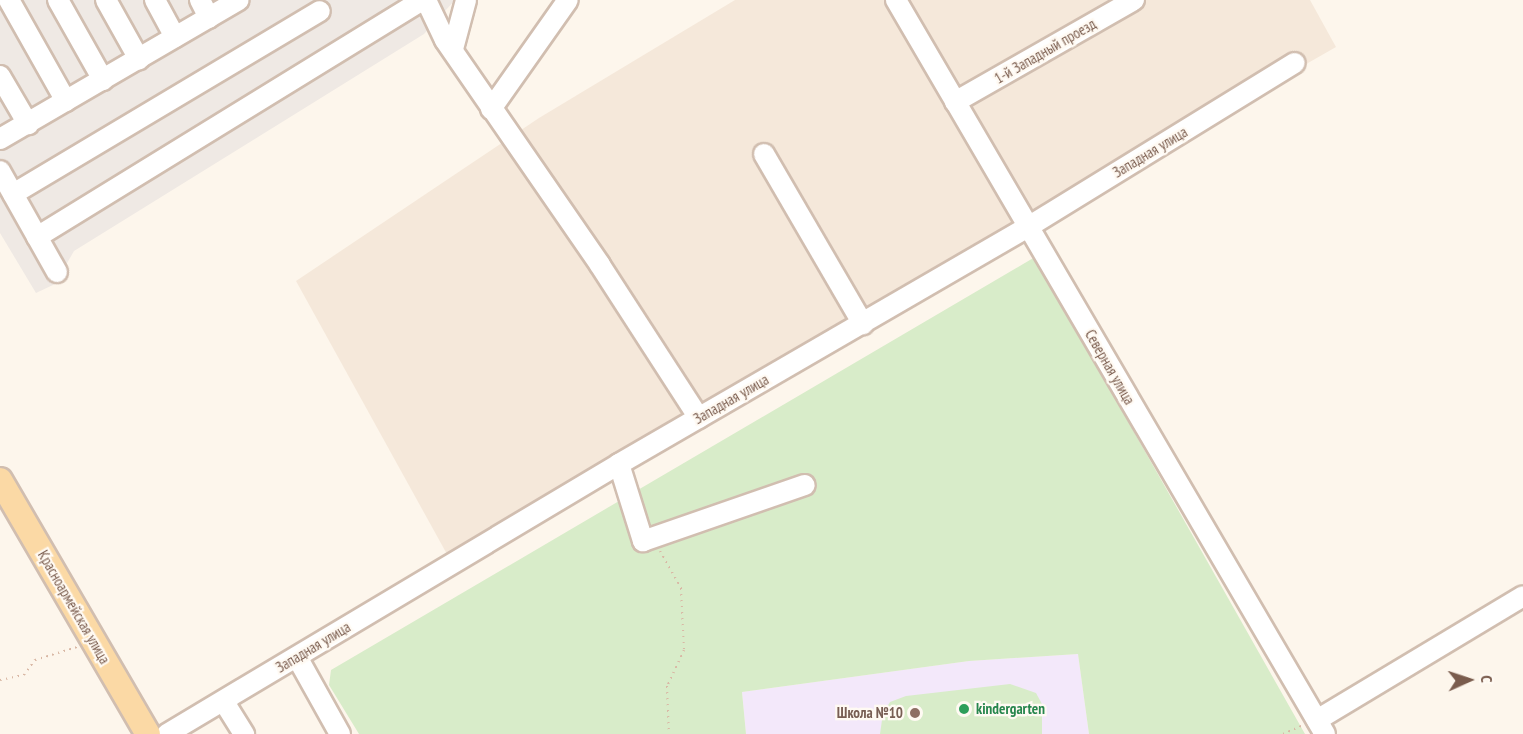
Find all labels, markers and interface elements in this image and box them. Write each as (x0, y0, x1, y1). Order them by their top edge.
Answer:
street label: 1-й Западный проезд (991, 15, 1099, 87)
street label: Западная улица (1109, 123, 1191, 181)
street label: Северная улица (1081, 326, 1139, 408)
street label: Западная улица (690, 370, 772, 428)
street label: Красноармейская улица (34, 547, 114, 667)
street label: Западная улица (272, 618, 354, 676)
north arrow (1439, 650, 1499, 710)
text: С (1477, 675, 1497, 683)
place label: kindergarten (976, 700, 1045, 718)
marker: kindergarten (957, 702, 971, 716)
place label: Школа №10 (837, 704, 903, 722)
marker: Школа №10 (908, 706, 922, 720)

